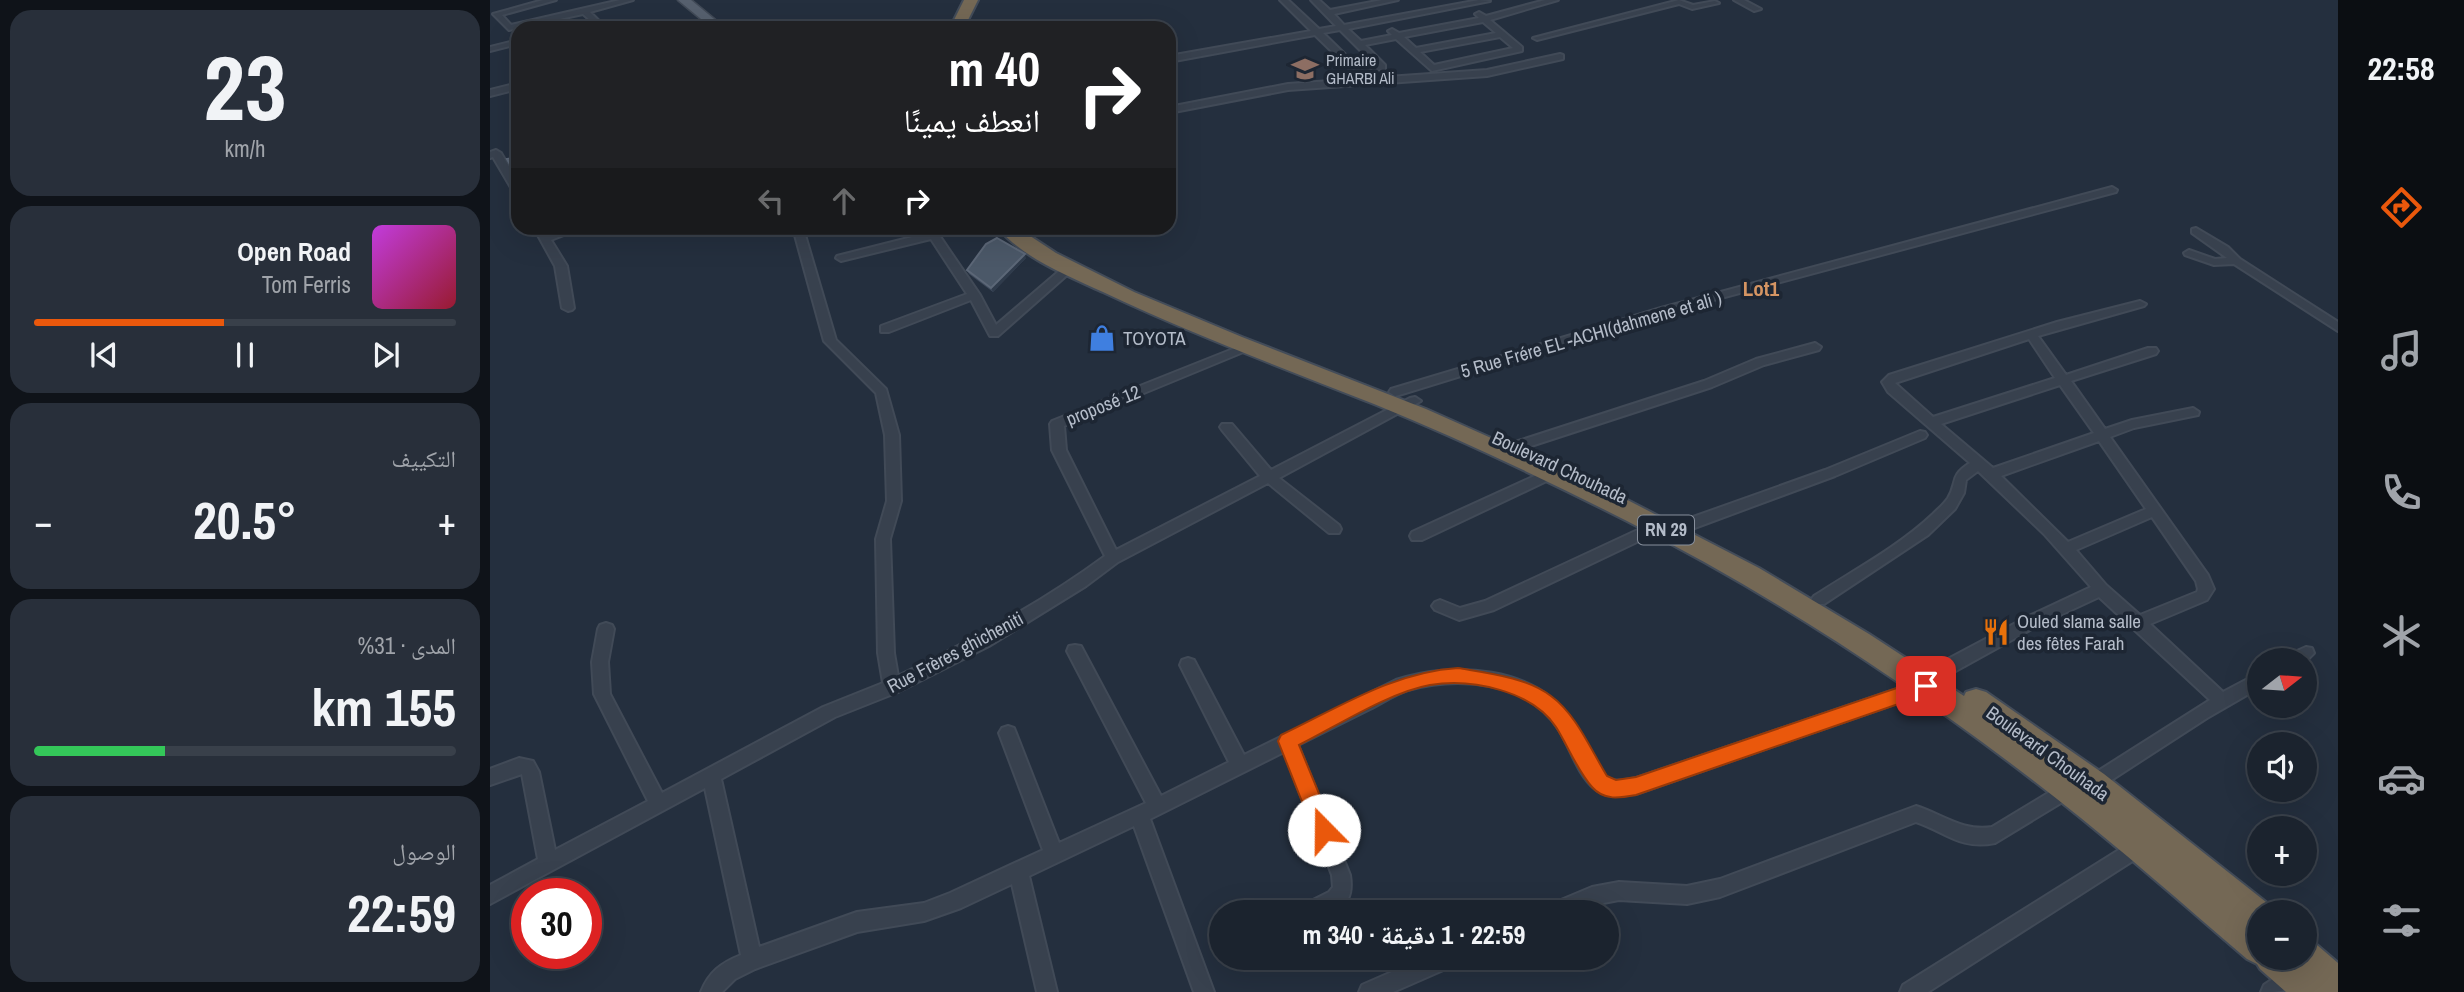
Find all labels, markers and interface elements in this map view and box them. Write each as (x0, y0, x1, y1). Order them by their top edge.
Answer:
text: 23 (204, 26, 287, 148)
text: 40 m (948, 35, 1040, 101)
text: 22:58 (2367, 47, 2435, 90)
icon: right (1064, 49, 1155, 140)
place label: Primaire GHARBI Ali (1326, 49, 1395, 89)
school or university icon: Primaire GHARBI Ali (1290, 54, 1320, 84)
text: انعطف يمينًا (904, 99, 1040, 142)
text: km/h (225, 133, 265, 164)
icon: left (752, 182, 790, 220)
icon: ahead (825, 182, 863, 220)
icon: right (898, 182, 936, 220)
icon: directions (2377, 183, 2426, 232)
text: Open Road (237, 234, 351, 269)
text: Tom Ferris (262, 269, 351, 300)
district label: Lot1 (1743, 274, 1780, 303)
street label: 5 Rue Frére EL -ACHI(dahmene et ali ) (1457, 284, 1725, 384)
shop icon: TOYOTA (1087, 323, 1117, 353)
place label: TOYOTA (1123, 325, 1186, 351)
icon: music (2377, 326, 2426, 375)
icon: previous (85, 336, 123, 374)
icon: pause (226, 336, 264, 374)
icon: next (367, 336, 405, 374)
street label: proposé 12 (1062, 378, 1144, 432)
street label: Boulevard Chouhada (1488, 424, 1632, 510)
text: التكييف (391, 443, 456, 474)
icon: phone (2377, 468, 2426, 517)
text: 20.5° (193, 485, 297, 555)
text: − (34, 496, 52, 547)
text: + (438, 496, 456, 547)
road number: RN 29 (1638, 516, 1694, 544)
street label: Rue Frères ghicheniti (882, 605, 1028, 699)
place label: Ouled slama salle des fêtes Farah (2017, 608, 2141, 656)
icon: climate (2377, 611, 2426, 660)
restaurant icon: Ouled slama salle des fêtes Farah (1981, 617, 2011, 647)
text: المدى · 31% (358, 630, 456, 661)
north arrow (2247, 648, 2317, 718)
map controls (2247, 648, 2317, 970)
pin (1896, 656, 1956, 716)
icon: arrive (1907, 667, 1945, 705)
text: 155 km (311, 672, 456, 742)
street label: Boulevard Chouhada (1981, 699, 2115, 807)
button: sound (2247, 732, 2317, 802)
icon: car (2377, 754, 2426, 803)
position arrow (1287, 793, 1361, 867)
button: + (2247, 816, 2317, 886)
text: الوصول (392, 836, 456, 867)
text: 22:59 (347, 878, 456, 948)
speed limit sign: 30 (511, 878, 602, 969)
icon: filters (2377, 896, 2426, 945)
button: − (2247, 900, 2317, 970)
text: 22:59 · 1 دقيقة · 340 m (1303, 917, 1525, 952)

